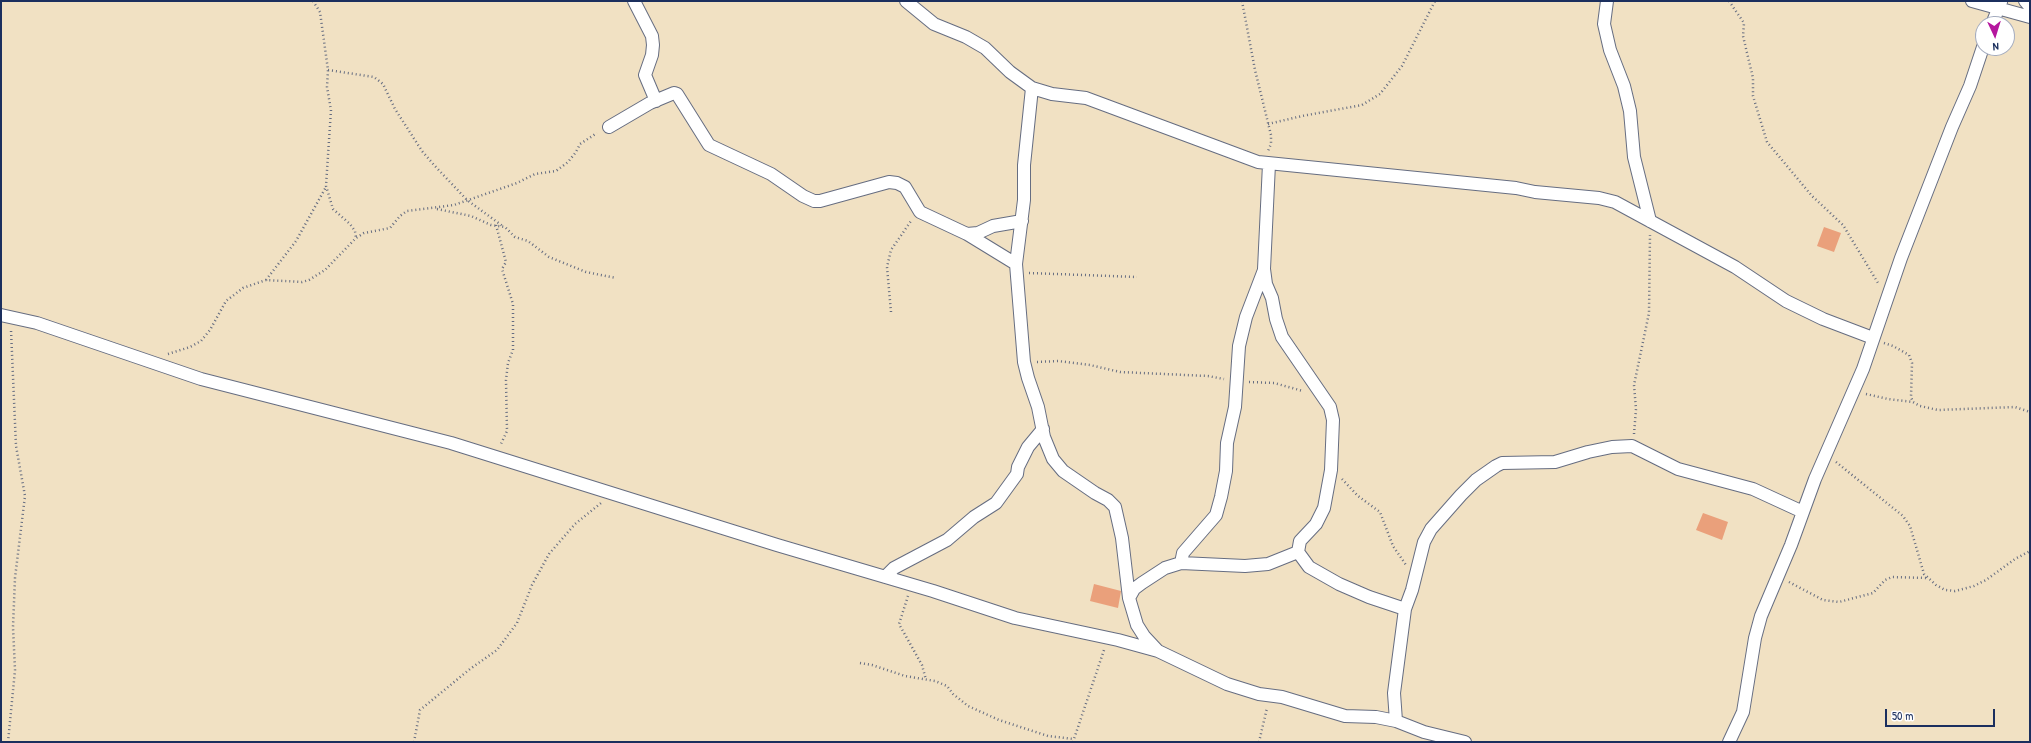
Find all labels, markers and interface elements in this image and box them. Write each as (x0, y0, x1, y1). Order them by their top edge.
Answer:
north arrow (1975, 16, 2015, 56)
text: N (1992, 40, 1999, 54)
scale bar (1887, 701, 1997, 727)
text: 50 m (1892, 707, 1913, 724)

